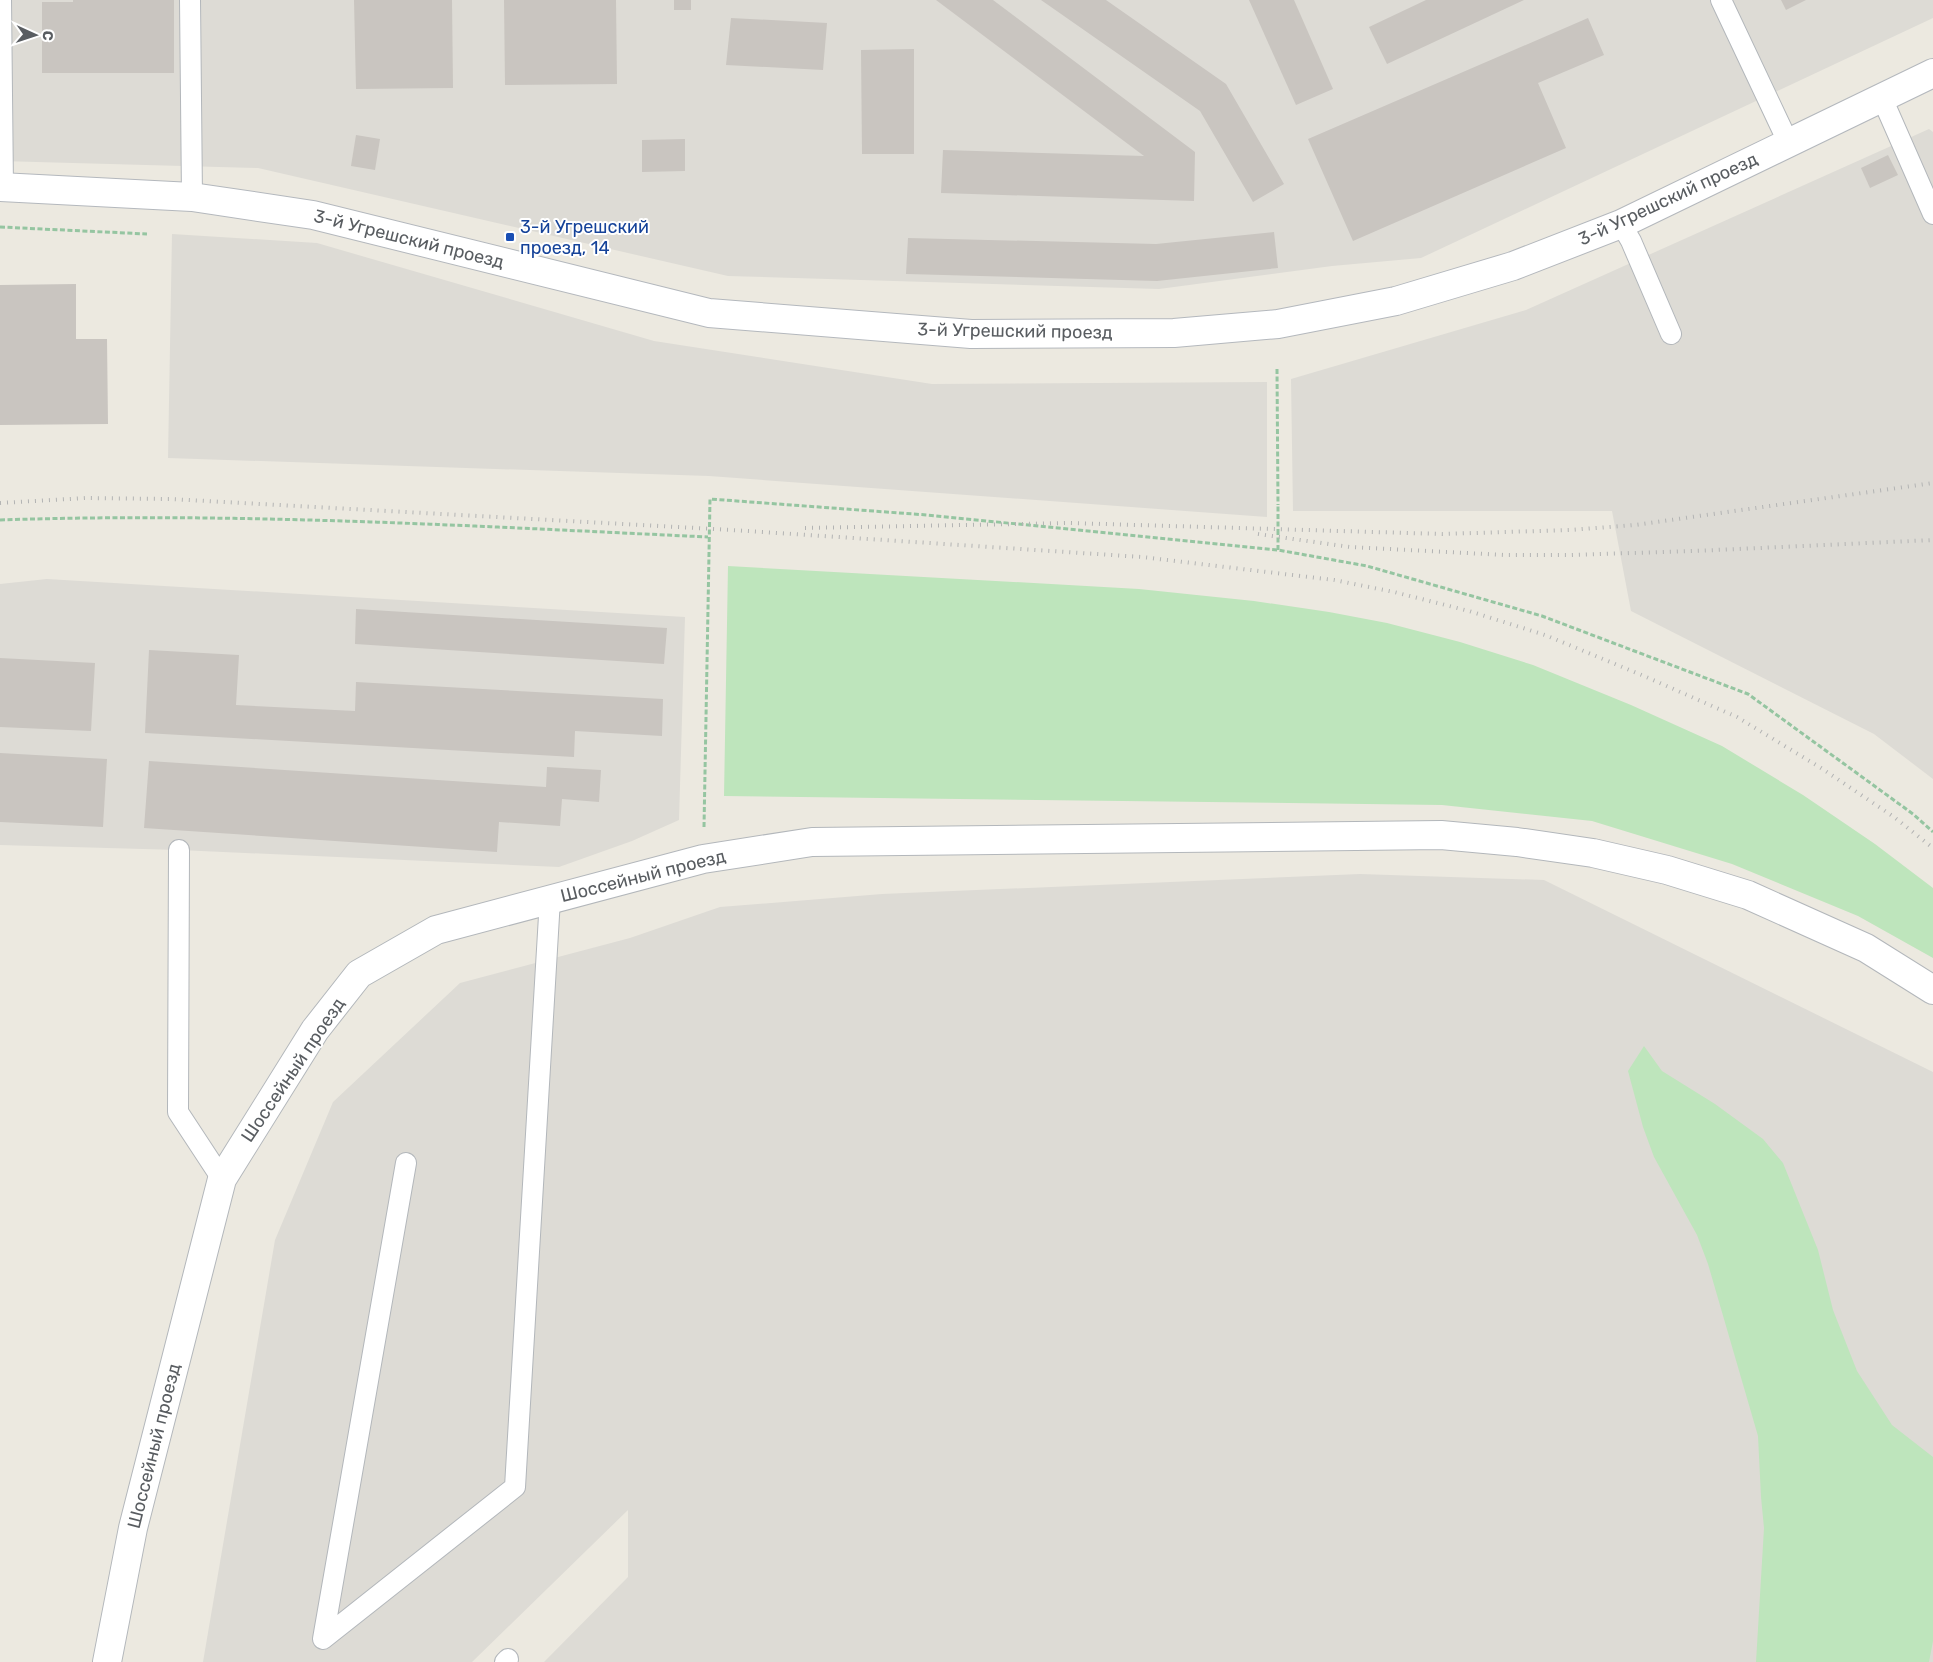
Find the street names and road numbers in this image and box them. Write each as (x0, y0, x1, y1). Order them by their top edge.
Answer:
street label: 3-й Угрешский проезд (1575, 148, 1761, 250)
street label: 3-й Угрешский проезд (312, 205, 507, 273)
street label: 3-й Угрешский проезд (917, 318, 1113, 344)
street label: Шоссейный проезд (558, 845, 728, 907)
street label: Шоссейный проезд (237, 993, 350, 1146)
street label: Шоссейный проезд (123, 1361, 185, 1531)

